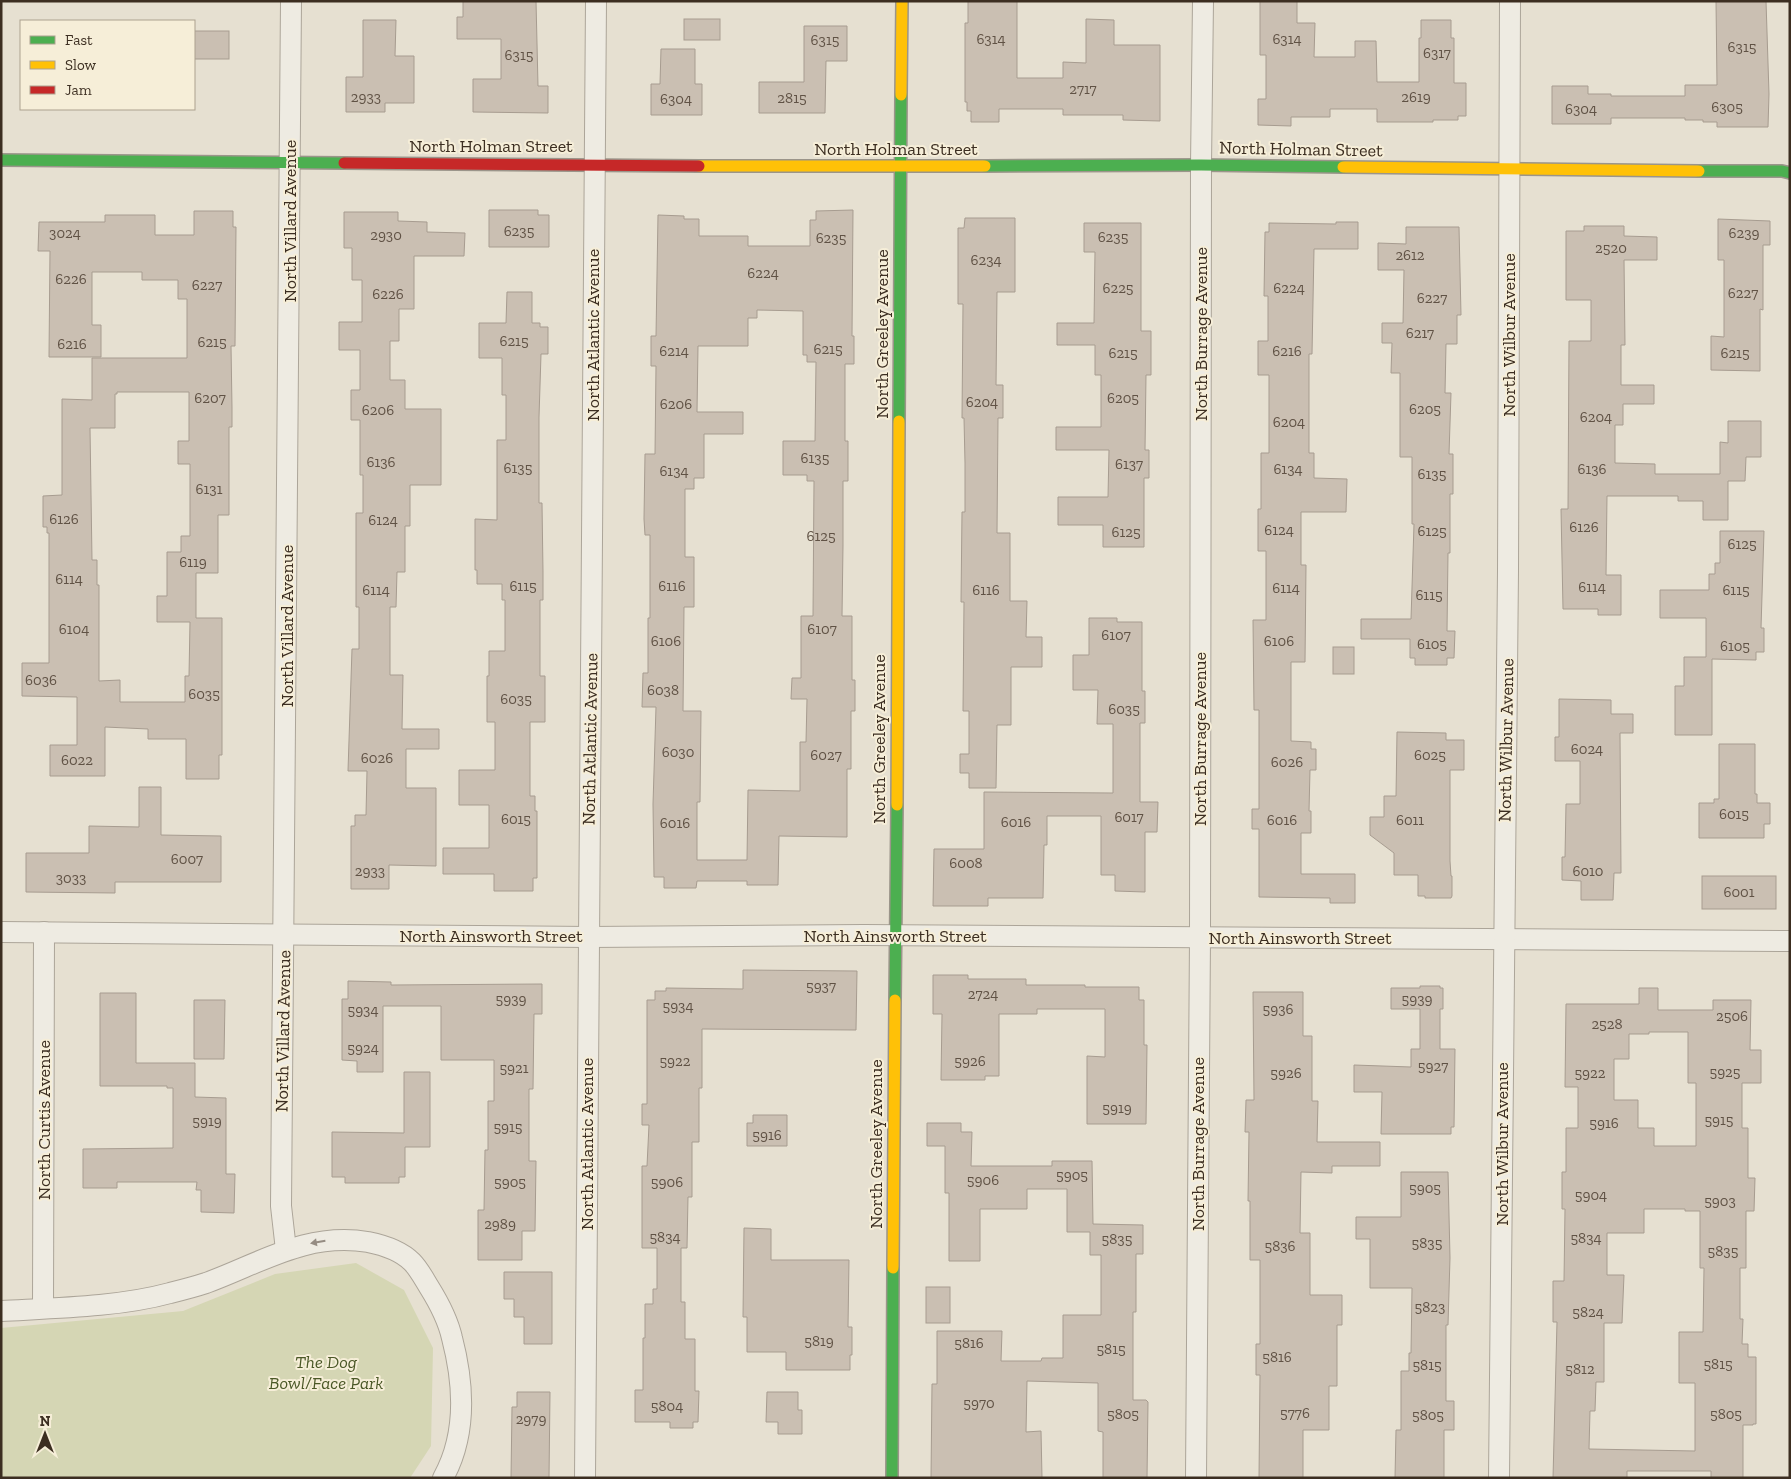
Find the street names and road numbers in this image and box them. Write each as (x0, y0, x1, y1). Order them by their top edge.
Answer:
street label: North Holman Street (409, 135, 573, 157)
street label: North Holman Street (1219, 137, 1383, 161)
street label: North Holman Street (814, 138, 978, 160)
street label: North Villard Avenue (279, 140, 301, 302)
street label: North Burrage Avenue (1190, 247, 1212, 421)
street label: North Atlantic Avenue (582, 249, 604, 421)
street label: North Greeley Avenue (871, 249, 893, 419)
street label: North Wilbur Avenue (1498, 253, 1520, 417)
street label: North Villard Avenue (276, 545, 298, 707)
street label: North Burrage Avenue (1189, 652, 1211, 826)
street label: North Atlantic Avenue (577, 653, 603, 825)
street label: North Greeley Avenue (868, 654, 890, 824)
street label: North Wilbur Avenue (1494, 658, 1518, 822)
street label: North Ainsworth Street (399, 925, 583, 947)
street label: North Ainsworth Street (803, 925, 987, 947)
street label: North Ainsworth Street (1208, 927, 1392, 949)
street label: North Villard Avenue (271, 950, 295, 1112)
street label: North Curtis Avenue (33, 1040, 55, 1200)
street label: North Burrage Avenue (1187, 1057, 1209, 1231)
street label: North Atlantic Avenue (576, 1058, 598, 1230)
street label: North Greeley Avenue (865, 1059, 887, 1229)
street label: North Wilbur Avenue (1491, 1062, 1513, 1226)

